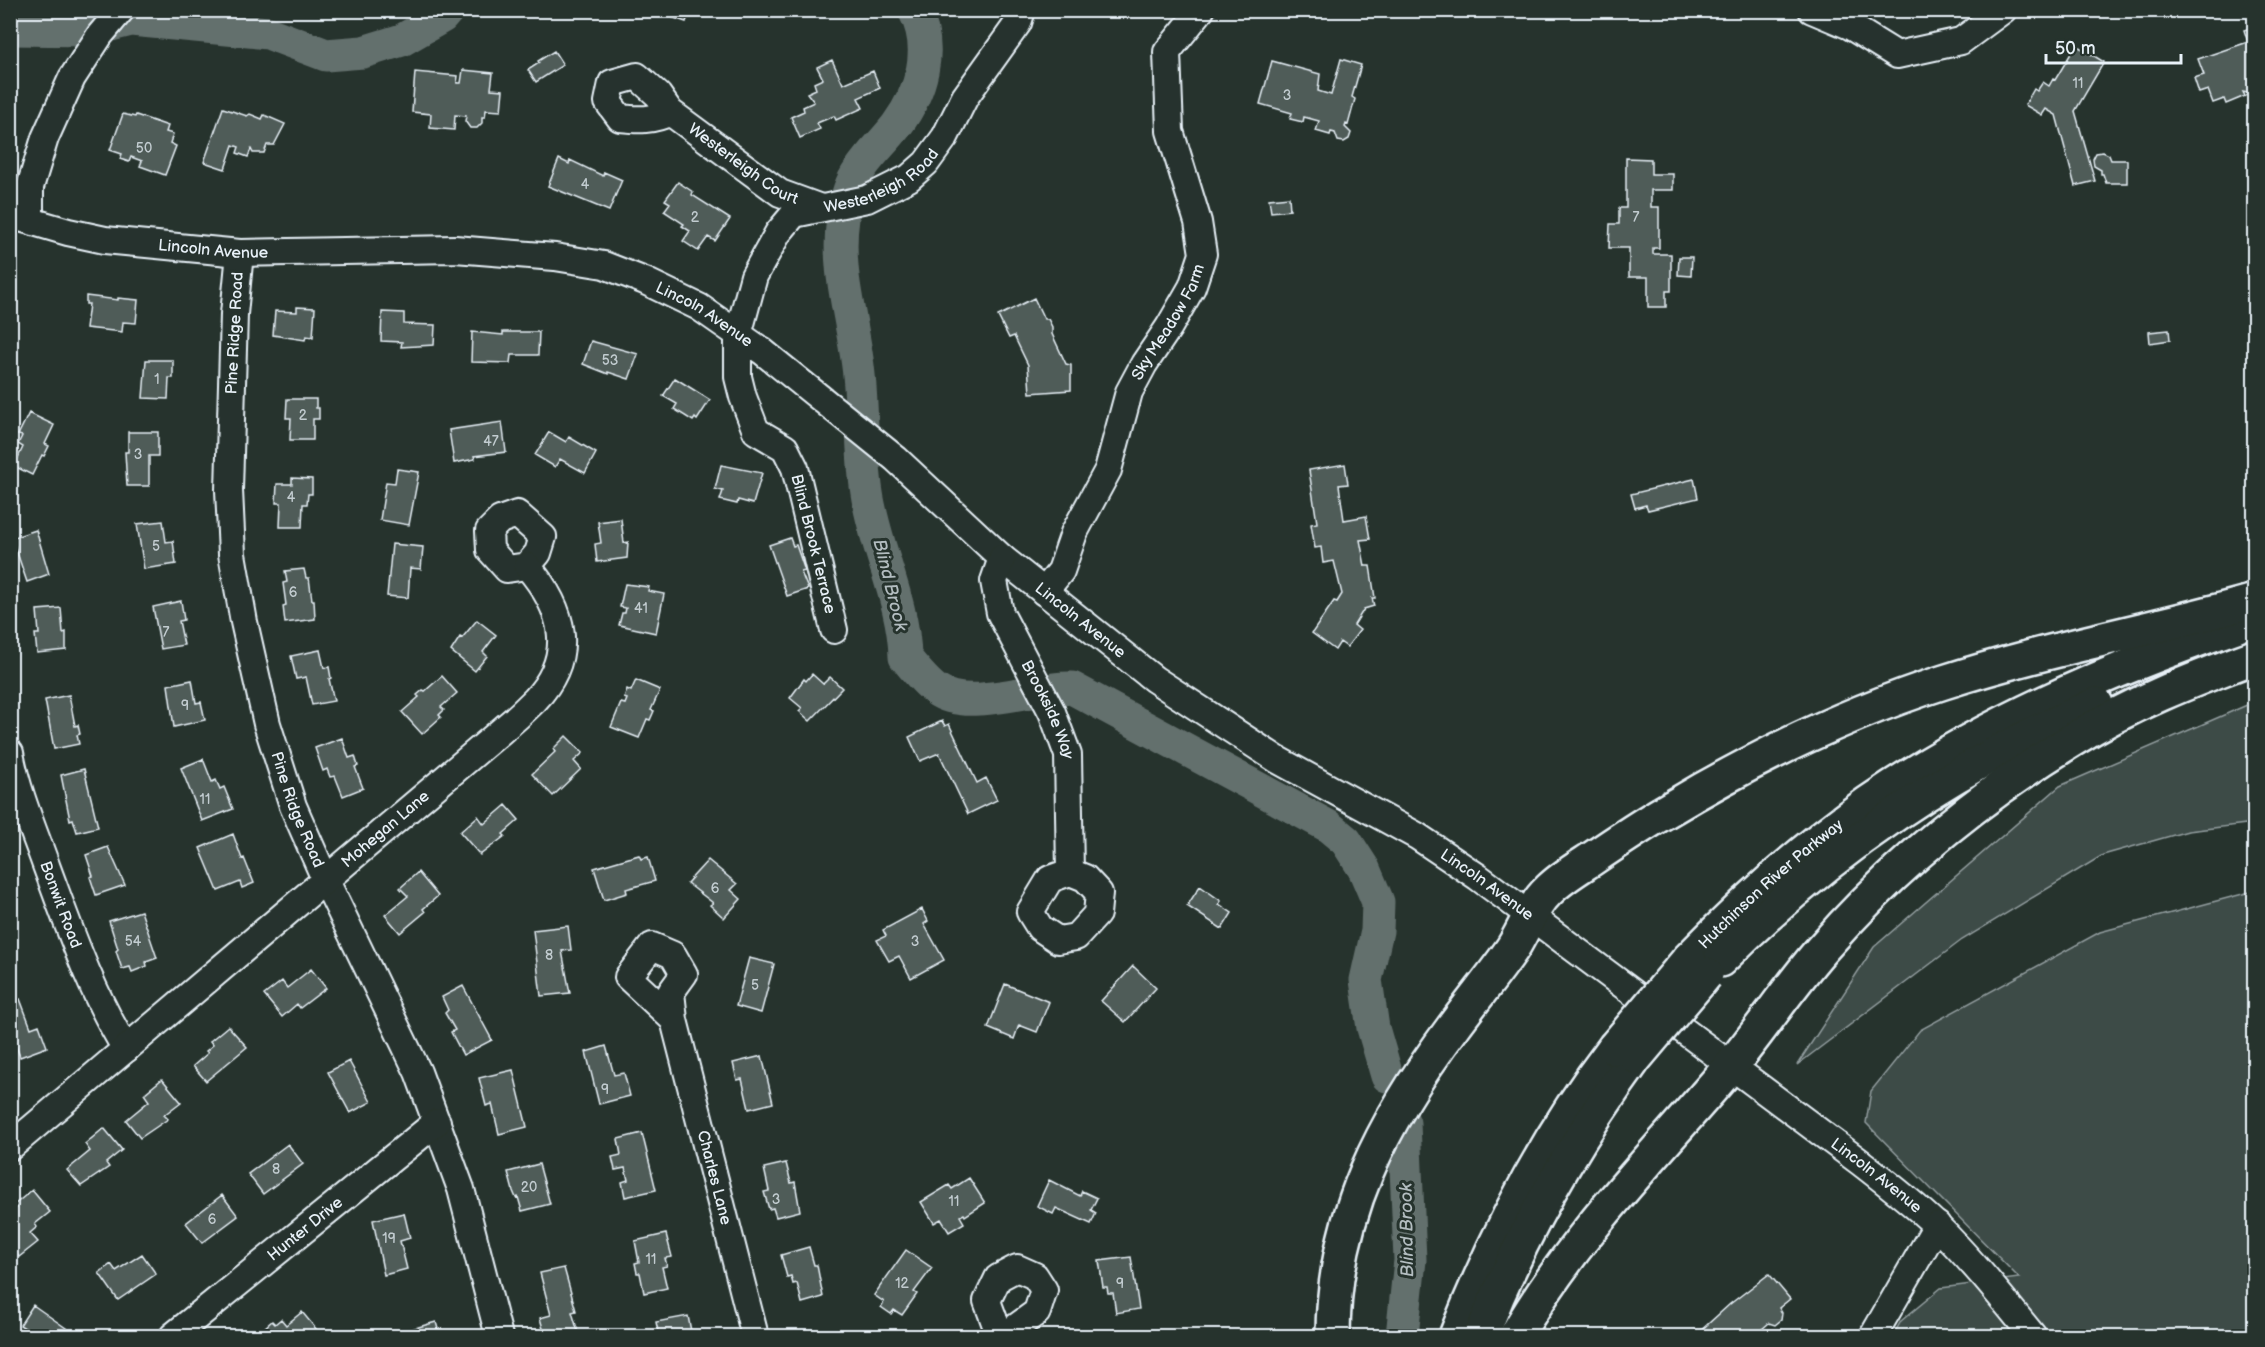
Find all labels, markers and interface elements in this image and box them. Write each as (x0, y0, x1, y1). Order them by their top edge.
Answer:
scale bar (2046, 27, 2181, 65)
text: 50 m (2055, 38, 2096, 59)
house number: 11 (2073, 75, 2083, 92)
house number: 3 (1283, 87, 1291, 104)
street label: Westerleigh Court (685, 119, 801, 208)
house number: 50 (136, 140, 152, 157)
street label: Westerleigh Road (822, 145, 943, 217)
house number: 4 (581, 176, 590, 193)
house number: 2 (691, 209, 700, 226)
house number: 7 (1633, 209, 1640, 226)
street label: Lincoln Avenue (157, 236, 269, 263)
street label: Sky Meadow Farm (1128, 262, 1208, 383)
street label: Pine Ridge Road (222, 271, 248, 395)
street label: Lincoln Avenue (653, 278, 757, 351)
house number: 53 (602, 352, 618, 369)
house number: 1 (154, 371, 160, 388)
house number: 2 (299, 407, 308, 424)
house number: 47 (483, 433, 499, 450)
house number: 3 (134, 446, 142, 463)
street label: Blind Brook Terrace (787, 472, 840, 616)
house number: 4 (287, 489, 296, 506)
water label: Blind Brook (868, 537, 912, 634)
house number: 5 (152, 538, 160, 555)
street label: Lincoln Avenue (1031, 579, 1130, 662)
house number: 6 (289, 584, 298, 601)
house number: 41 (634, 600, 648, 617)
house number: 7 (163, 624, 170, 641)
street label: Brookside Way (1017, 657, 1078, 760)
house number: 9 (181, 697, 189, 714)
street label: Pine Ridge Road (267, 749, 328, 871)
street label: Mohegan Lane (338, 786, 434, 872)
house number: 11 (200, 791, 210, 808)
street label: Hutchinson River Parkway (1695, 815, 1847, 953)
street label: Lincoln Avenue (1437, 845, 1538, 925)
street label: Bonwit Road (36, 859, 86, 951)
house number: 6 (711, 880, 720, 897)
house number: 54 (125, 933, 142, 950)
house number: 3 (911, 933, 919, 950)
house number: 8 (545, 947, 553, 964)
house number: 5 (751, 977, 759, 994)
house number: 9 (601, 1081, 609, 1098)
street label: Charles Lane (693, 1128, 736, 1227)
street label: Lincoln Avenue (1827, 1134, 1926, 1217)
house number: 8 (272, 1161, 280, 1178)
house number: 20 (521, 1179, 537, 1196)
water label: Blind Brook (1396, 1182, 1418, 1277)
house number: 3 (772, 1191, 780, 1208)
street label: Hunter Drive (264, 1192, 347, 1265)
house number: 11 (949, 1193, 959, 1210)
house number: 6 (208, 1211, 217, 1228)
house number: 19 (382, 1230, 396, 1247)
house number: 11 (646, 1251, 656, 1268)
house number: 12 (895, 1275, 910, 1292)
house number: 9 (1116, 1275, 1124, 1292)

